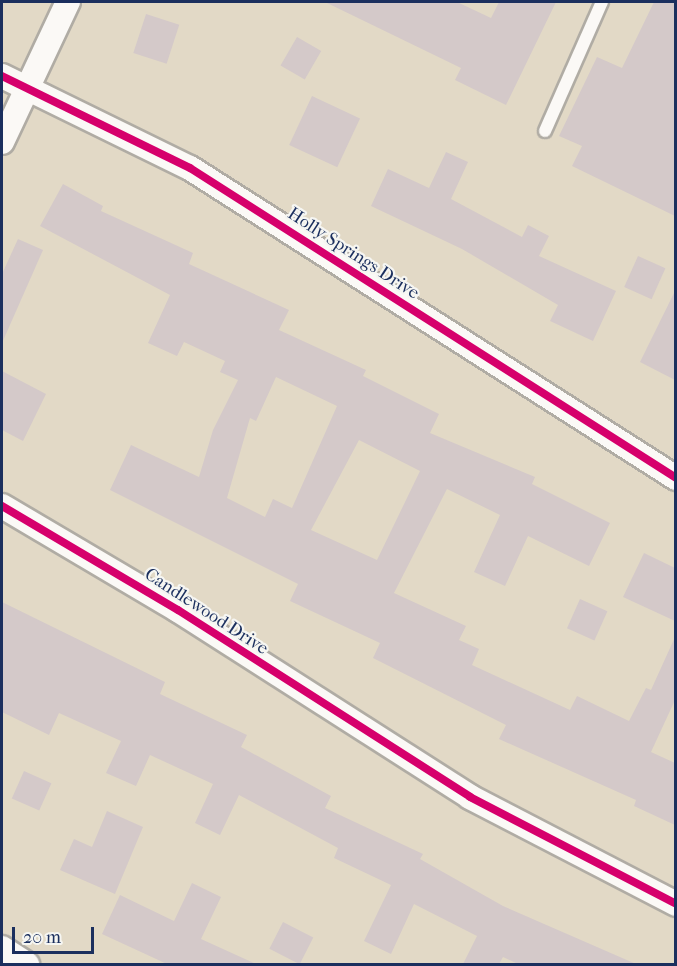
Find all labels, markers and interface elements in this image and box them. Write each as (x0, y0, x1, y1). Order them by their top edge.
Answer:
street label: Holly Springs Drive (283, 203, 423, 305)
street label: Candlewood Drive (140, 564, 272, 660)
scale bar (15, 915, 98, 953)
text: 20 m (23, 927, 61, 948)

